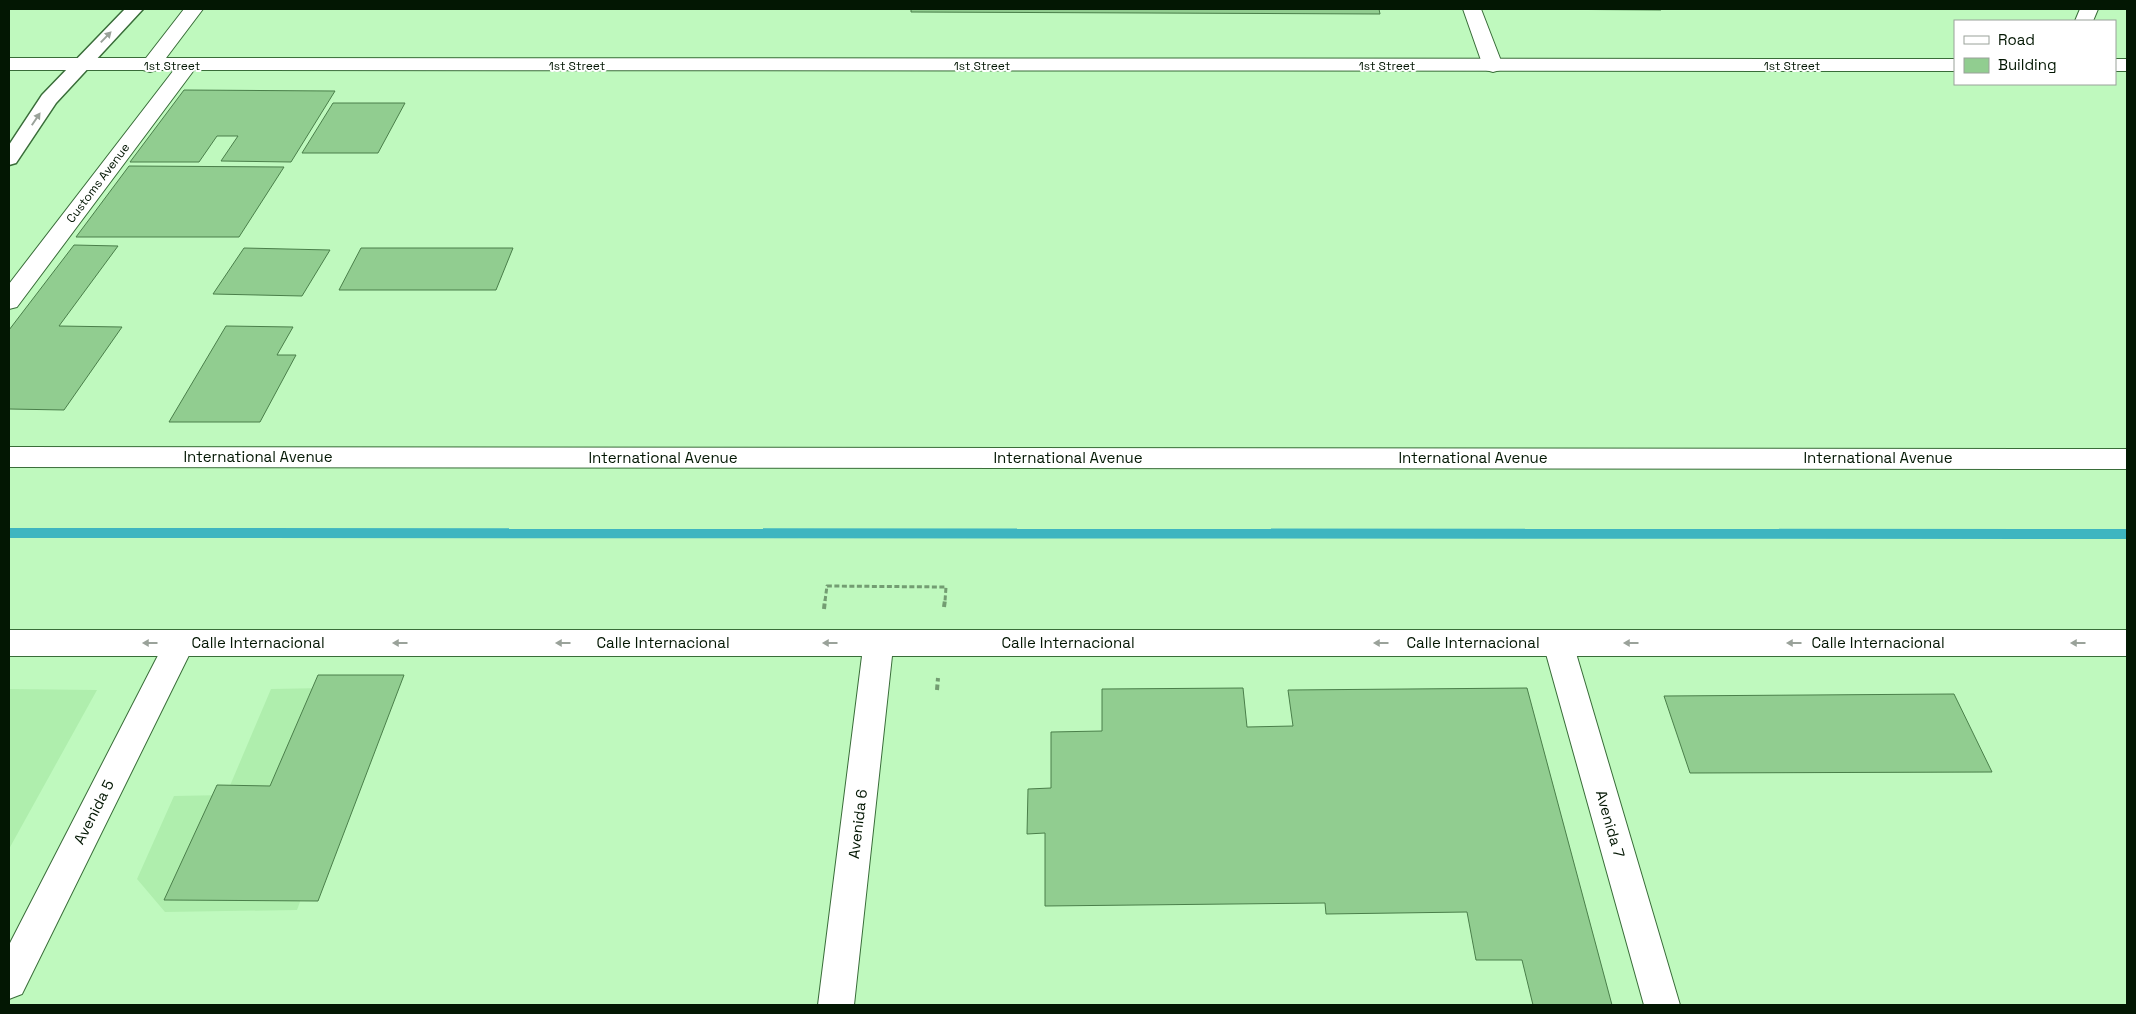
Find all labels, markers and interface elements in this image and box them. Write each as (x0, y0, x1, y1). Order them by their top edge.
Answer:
legend (1954, 20, 2116, 85)
text: Road (1998, 30, 2035, 49)
one-way arrow (100, 31, 112, 43)
text: Building (1998, 55, 2057, 74)
street label: 1st Street (144, 58, 200, 74)
street label: 1st Street (549, 58, 605, 74)
street label: 1st Street (954, 58, 1010, 74)
street label: 1st Street (1359, 58, 1415, 74)
street label: 1st Street (1764, 58, 1820, 74)
one-way arrow (31, 112, 41, 125)
street label: Customs Avenue (63, 140, 133, 226)
street label: International Avenue (183, 447, 333, 466)
street label: International Avenue (588, 448, 738, 467)
street label: International Avenue (993, 448, 1143, 467)
street label: International Avenue (1398, 448, 1548, 467)
street label: International Avenue (1803, 448, 1953, 467)
street label: Calle Internacional (191, 633, 325, 652)
street label: Calle Internacional (596, 633, 730, 652)
street label: Calle Internacional (1001, 633, 1135, 652)
street label: Calle Internacional (1406, 633, 1540, 652)
street label: Calle Internacional (1811, 633, 1945, 652)
one-way arrow (142, 639, 158, 647)
one-way arrow (392, 639, 408, 647)
one-way arrow (555, 639, 571, 647)
one-way arrow (822, 639, 838, 647)
one-way arrow (1373, 639, 1389, 647)
one-way arrow (1623, 639, 1639, 647)
one-way arrow (1785, 639, 1801, 647)
one-way arrow (2070, 639, 2086, 647)
street label: Avenida 5 (69, 776, 118, 847)
street label: Avenida 6 (844, 788, 871, 860)
street label: Avenida 7 (1592, 788, 1629, 860)

